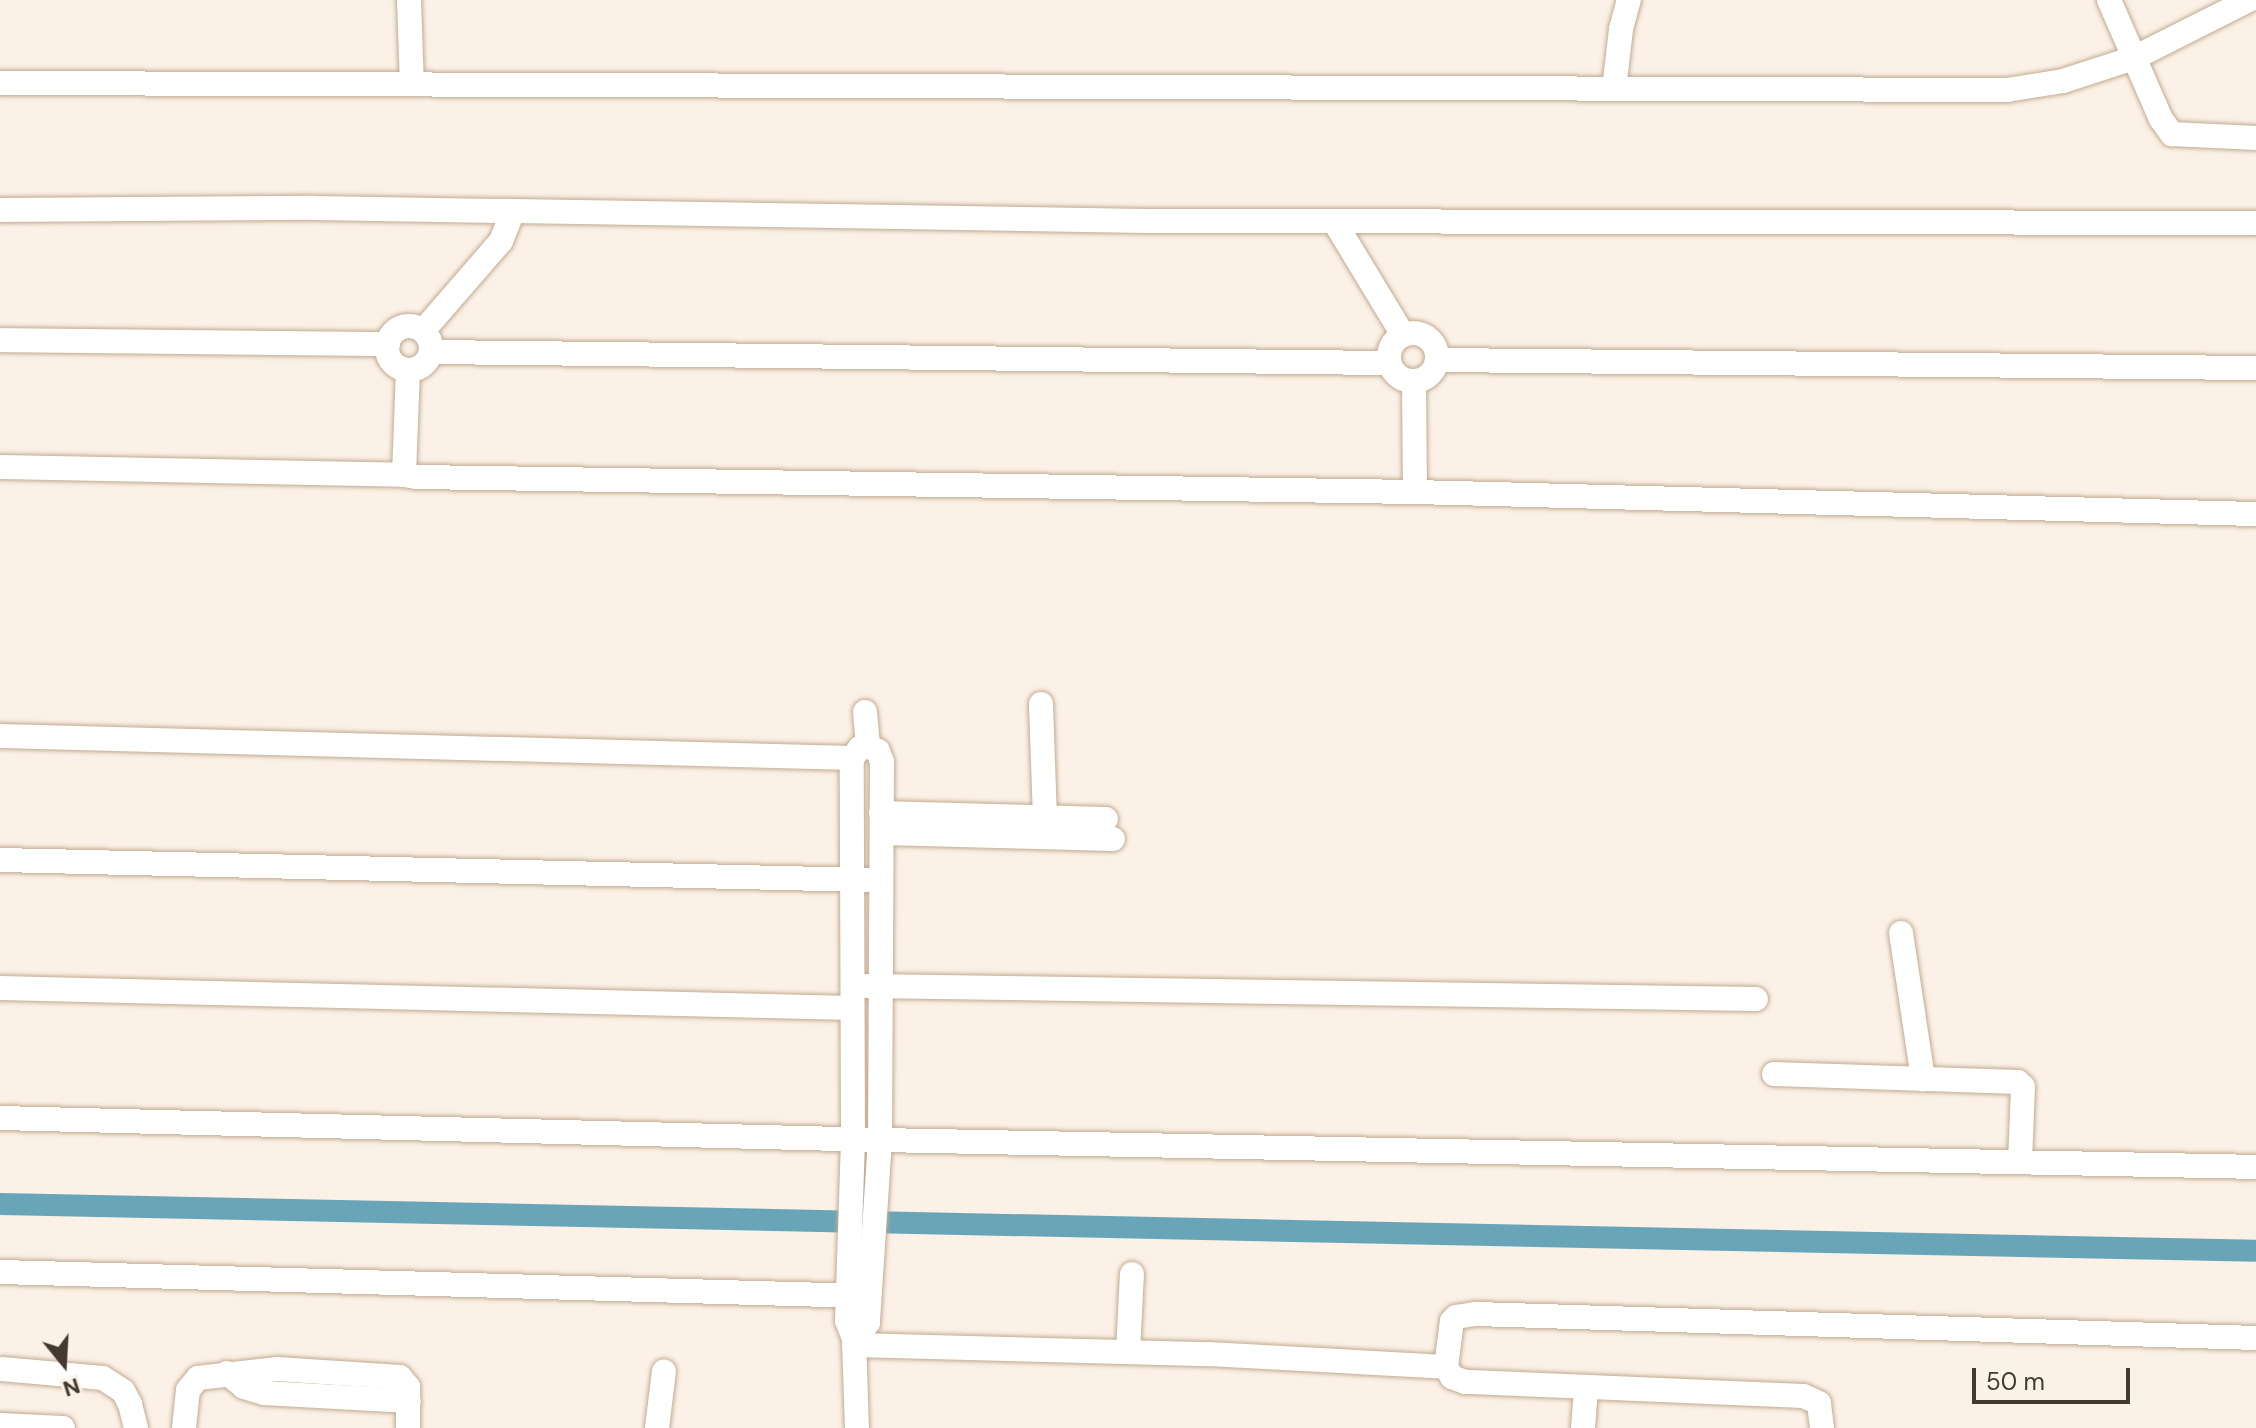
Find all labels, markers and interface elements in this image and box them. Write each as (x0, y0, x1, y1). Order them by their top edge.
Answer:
north arrow (24, 1324, 104, 1404)
scale bar (1976, 1352, 2134, 1402)
text: 50 m (1986, 1366, 2045, 1397)
text: N (59, 1371, 84, 1404)

